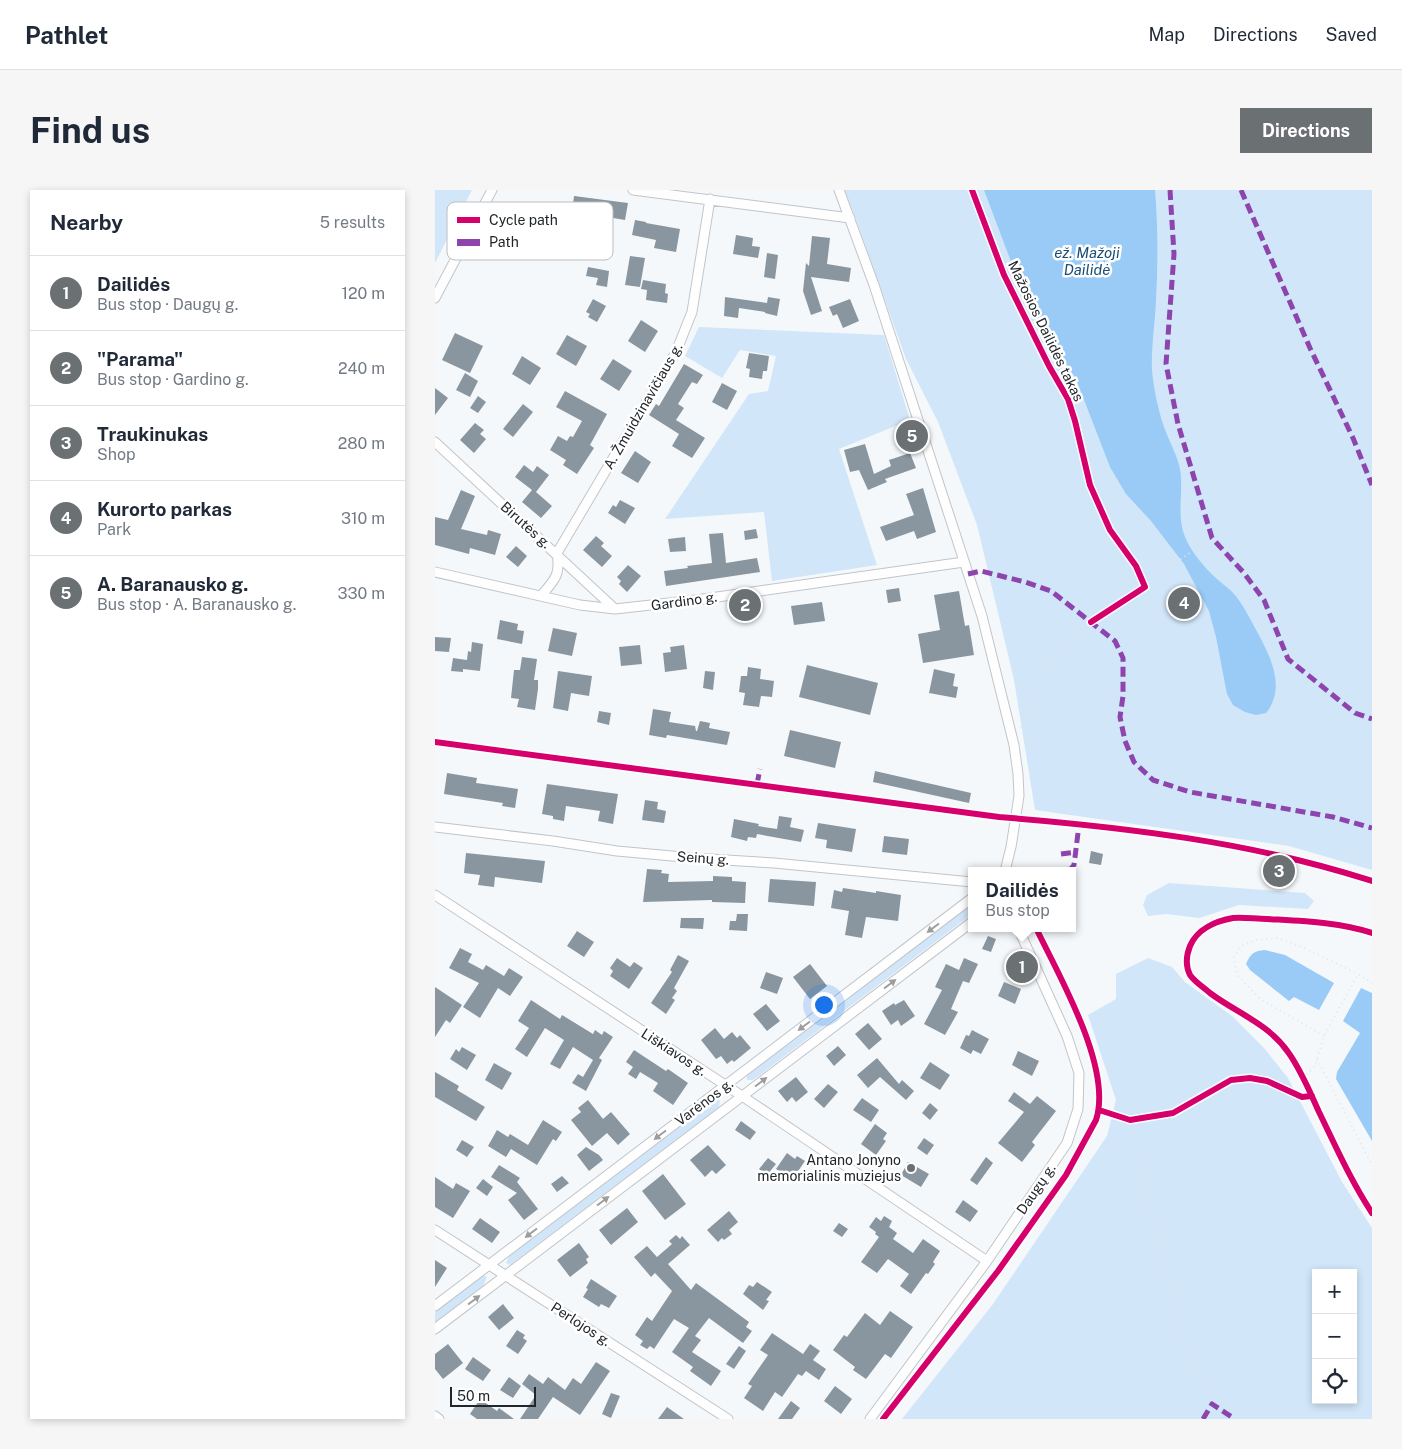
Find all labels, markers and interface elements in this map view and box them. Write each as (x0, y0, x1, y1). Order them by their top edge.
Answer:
text: Pathlet (25, 21, 108, 49)
text: Map (1148, 24, 1185, 45)
text: Directions (1213, 24, 1298, 45)
text: Saved (1326, 24, 1377, 45)
button: Directions (1240, 108, 1372, 153)
text: Find us (30, 110, 150, 151)
legend (447, 202, 613, 260)
text: Nearby (50, 210, 123, 235)
text: Cycle path (489, 212, 558, 228)
text: 5 results (320, 213, 385, 232)
text: Path (489, 234, 519, 250)
water label: ež. Mažoji Dailidė (1054, 244, 1120, 278)
street label: Mažosios Dailidės takas (1005, 258, 1087, 404)
text: Dailidės (97, 273, 170, 295)
text: 1 (63, 284, 69, 303)
text: 120 m (341, 284, 385, 303)
text: Bus stop · Daugų g. (97, 295, 238, 314)
street label: A. Žmuidzinavičiaus g. (599, 340, 686, 472)
text: "Parama" (97, 348, 183, 370)
text: 2 (61, 359, 71, 378)
text: 240 m (338, 359, 385, 378)
text: Bus stop · Gardino g. (97, 370, 249, 389)
pin: 5 (896, 417, 928, 455)
text: Traukinukas (97, 423, 208, 445)
text: 3 (61, 434, 71, 453)
text: 280 m (338, 434, 385, 453)
text: Shop (97, 445, 136, 464)
text: Kurorto parkas (97, 498, 232, 520)
street label: Birutės g. (498, 498, 554, 552)
text: 4 (61, 509, 71, 528)
text: 310 m (341, 509, 385, 528)
text: Park (97, 520, 131, 539)
text: A. Baranausko g. (97, 573, 248, 595)
text: 5 (61, 584, 71, 603)
text: 330 m (338, 584, 385, 603)
pin: 4 (1168, 584, 1200, 622)
pin: 2 (729, 586, 761, 624)
street label: Gardino g. (650, 588, 718, 614)
text: Bus stop · A. Baranausko g. (97, 595, 296, 614)
street label: Seinų g. (676, 848, 730, 868)
pin: 3 (1263, 852, 1295, 890)
popup (968, 867, 1076, 932)
text: Dailidės (985, 879, 1059, 901)
text: Bus stop (985, 901, 1050, 920)
one-way arrow (927, 922, 940, 933)
pin: 1 (1006, 948, 1038, 986)
one-way arrow (883, 979, 897, 989)
your location (811, 992, 837, 1018)
one-way arrow (797, 1021, 811, 1031)
street label: Liškiavos g. (638, 1025, 710, 1079)
street label: Varėnos g. (672, 1075, 736, 1129)
one-way arrow (754, 1077, 768, 1087)
one-way arrow (654, 1129, 667, 1140)
place label: Antano Jonyno memorialinis muziejus (757, 1152, 901, 1184)
street label: Daugų g. (1013, 1161, 1059, 1217)
marker: Antano Jonyno memorialinis muziejus (905, 1162, 917, 1174)
one-way arrow (596, 1196, 609, 1207)
one-way arrow (524, 1228, 538, 1238)
map controls (1312, 1269, 1357, 1404)
button: + (1312, 1269, 1357, 1314)
one-way arrow (467, 1294, 480, 1305)
street label: Perlojos g. (548, 1299, 614, 1349)
button: − (1312, 1314, 1357, 1359)
button: locate (1312, 1359, 1357, 1404)
scale bar (450, 1384, 536, 1407)
text: 50 m (457, 1388, 490, 1404)

